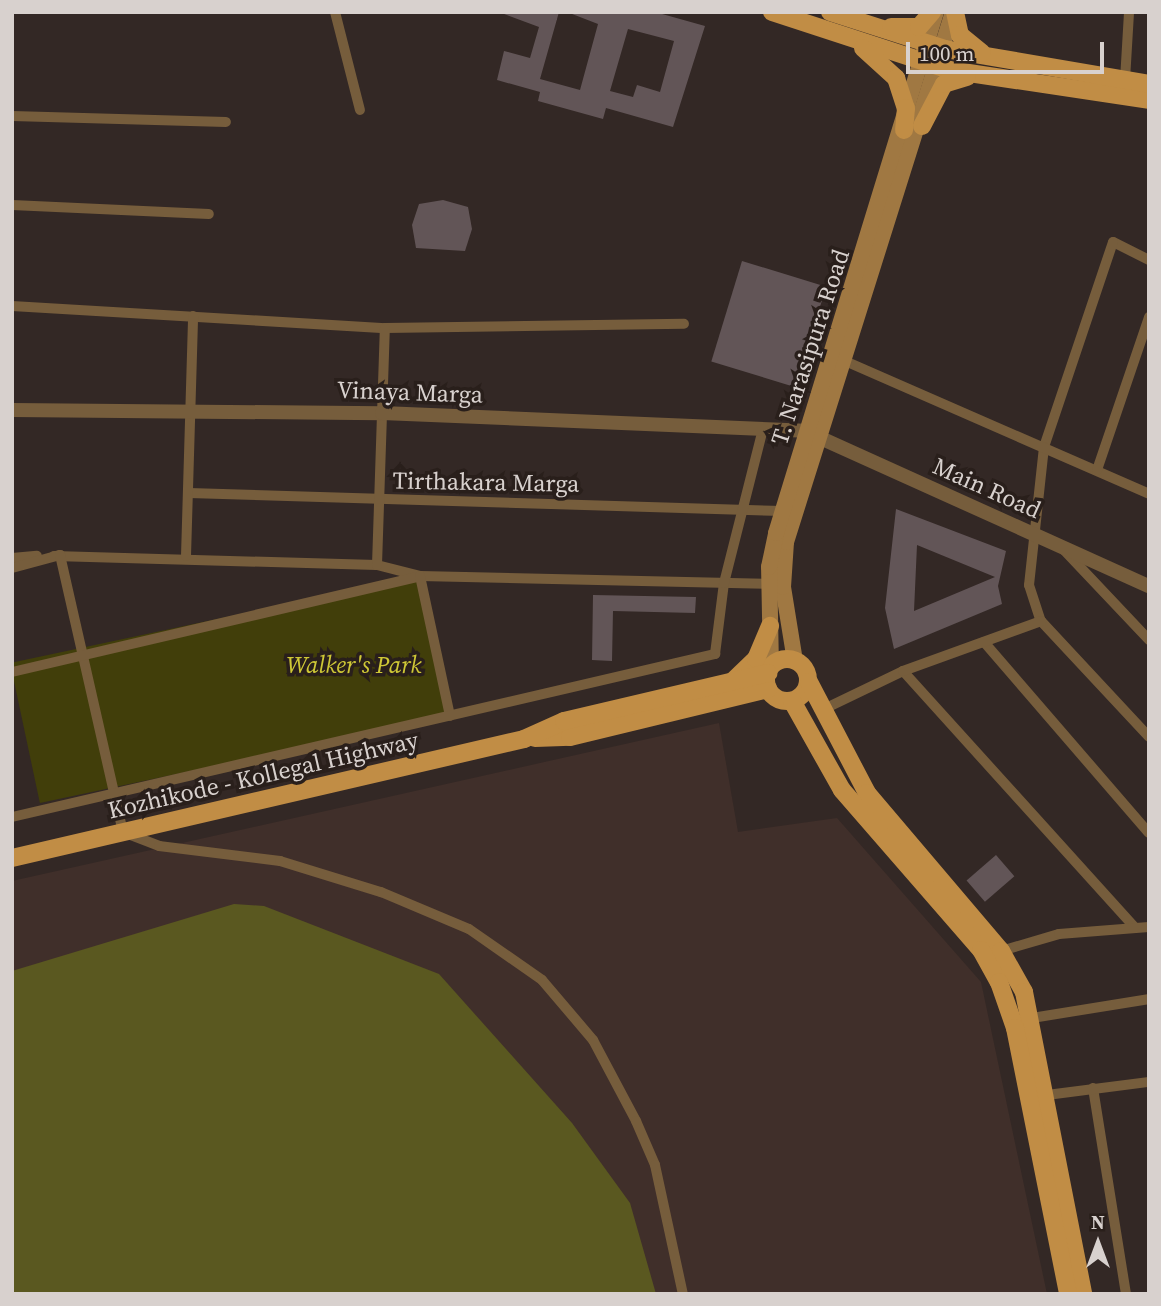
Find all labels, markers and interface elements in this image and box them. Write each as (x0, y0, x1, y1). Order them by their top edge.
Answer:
scale bar (909, 28, 1107, 72)
text: 100 m (919, 39, 974, 68)
street label: T. Narasipura Road (765, 246, 855, 448)
street label: Vinaya Marga (336, 375, 484, 409)
street label: Main Road (929, 451, 1045, 525)
street label: Tirthakara Marga (392, 466, 580, 498)
park label: Walker's Park (286, 651, 422, 679)
street label: Kozhikode - Kollegal Highway (105, 725, 421, 825)
north arrow (1063, 1208, 1133, 1278)
text: N (1091, 1209, 1105, 1235)

